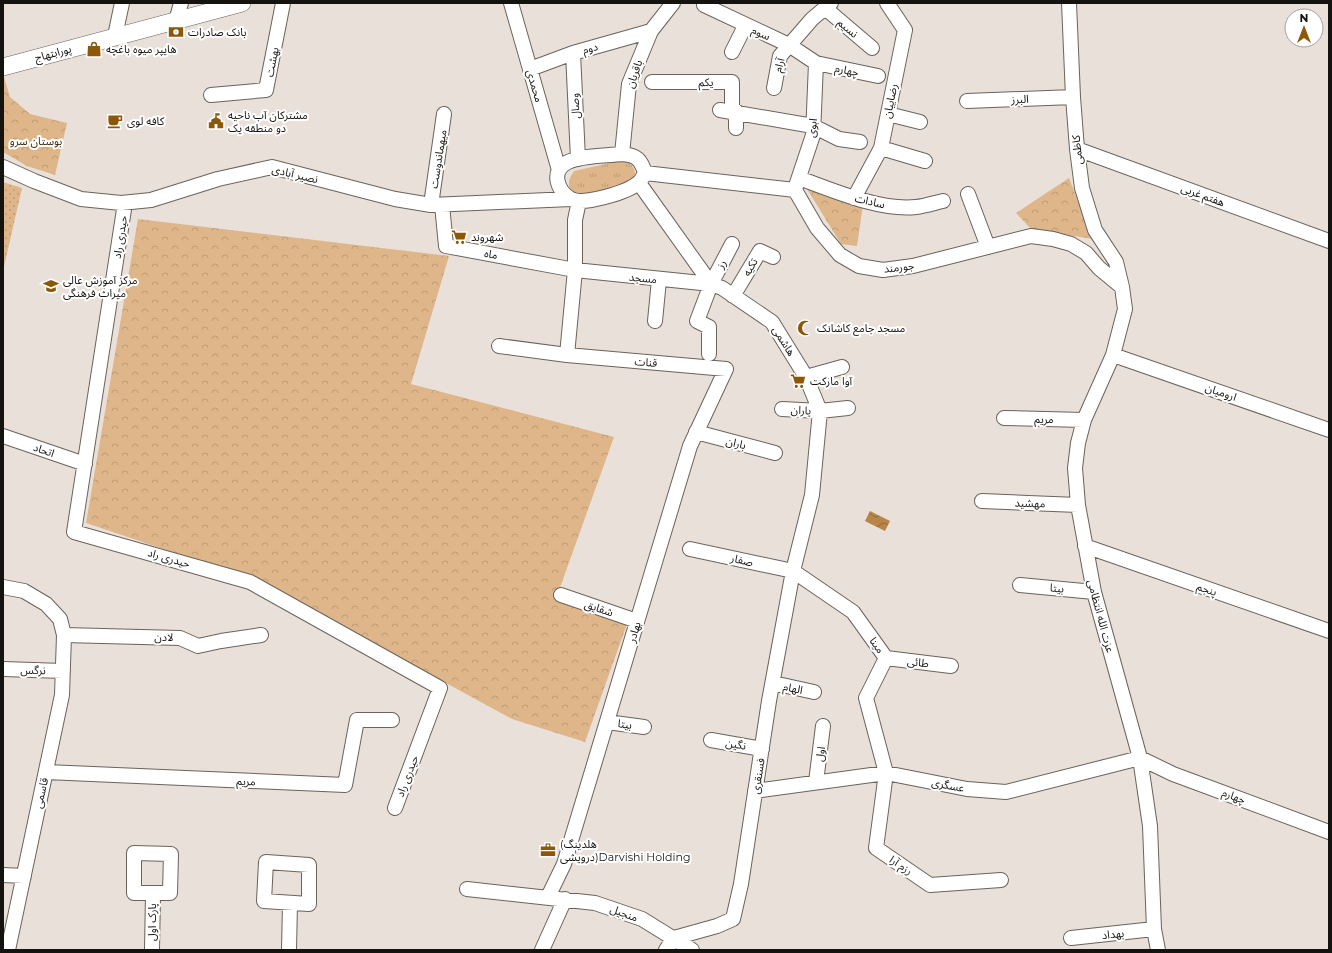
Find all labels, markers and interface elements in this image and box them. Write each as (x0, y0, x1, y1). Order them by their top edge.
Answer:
north arrow (1284, 8, 1324, 48)
text: N (1300, 11, 1308, 25)
street label: نسیم (834, 15, 861, 42)
bank icon: بانک صادرات (167, 23, 185, 41)
street label: سوم (749, 23, 773, 44)
place label: بانک صادرات (188, 25, 246, 39)
street label: دوم (581, 39, 600, 58)
shop icon: هایپر میوه باغچه (85, 40, 103, 58)
street label: پورابتهاج (33, 41, 73, 66)
place label: هایپر میوه باغچه (106, 42, 177, 57)
street label: بهشت (262, 46, 282, 78)
street label: آرام (770, 56, 789, 74)
street label: باقریان (623, 58, 645, 90)
street label: چهارم (834, 61, 861, 80)
street label: محمدی (524, 68, 546, 104)
street label: یکم (698, 75, 714, 91)
street label: رضاییان (880, 83, 900, 120)
street label: البرز (1010, 92, 1029, 106)
street label: وصال (567, 93, 583, 119)
place label: مشترکان آب ناحیه دو منطقه یک (228, 108, 308, 135)
cafe icon: کافه لوی (106, 112, 124, 130)
public building icon: مشترکان آب ناحیه دو منطقه یک (207, 112, 225, 130)
place label: کافه لوی (127, 114, 165, 128)
street label: ابوی (804, 118, 820, 138)
street label: میهماندوست (426, 128, 450, 189)
park label: بوستان سرو (10, 134, 62, 148)
street label: کاظمی (1068, 134, 1086, 165)
street label: نصیر آبادی (270, 162, 320, 186)
street label: هفتم غربی (1179, 181, 1227, 211)
street label: سادات (854, 191, 887, 211)
street label: حیدری راد (110, 214, 130, 260)
supermarket icon: شهروند (450, 228, 468, 246)
place label: شهروند (471, 230, 504, 244)
street label: ماه (483, 246, 499, 262)
street label: تکیه (739, 256, 761, 278)
street label: رز (712, 257, 729, 272)
street label: جورمند (883, 258, 916, 276)
street label: مسجد (628, 270, 658, 286)
place label: مرکز آموزش عالی میراث فرهنگی (63, 273, 138, 300)
school or university icon: مرکز آموزش عالی میراث فرهنگی (42, 277, 60, 295)
mosque icon: مسجد جامع کاشانک (796, 319, 814, 337)
place label: مسجد جامع کاشانک (817, 321, 906, 336)
street label: هاشمی (769, 323, 799, 359)
street label: قنات (634, 354, 658, 370)
supermarket icon: آوا مارکت (789, 372, 807, 390)
place label: آوا مارکت (810, 374, 853, 388)
street label: ارومیان (1203, 380, 1238, 404)
street label: یاران (790, 402, 812, 418)
street label: مریم (1034, 412, 1054, 428)
street label: باران (725, 434, 747, 452)
street label: اتحاد (32, 440, 56, 460)
street label: مهشید (1014, 495, 1046, 511)
street label: حیدری راد (146, 545, 192, 571)
street label: صفار (728, 550, 755, 569)
street label: عزت الله انتظامی (1084, 578, 1118, 655)
street label: پنجم (1194, 579, 1219, 601)
street label: بیتا (1049, 580, 1065, 596)
street label: شقایق (583, 597, 616, 620)
street label: بهادر (624, 620, 644, 645)
street label: لادن (154, 630, 174, 644)
street label: مینا (866, 634, 888, 656)
street label: طائی (906, 654, 930, 670)
street label: نرگس (20, 663, 46, 677)
street label: الهام (782, 679, 804, 698)
street label: بیتا (617, 716, 633, 732)
street label: نگین (725, 735, 747, 753)
street label: اول (812, 746, 828, 762)
street label: حیدری راد (393, 753, 422, 799)
street label: فسنقری (748, 757, 768, 795)
street label: مریم (236, 774, 256, 790)
street label: عسگری (930, 775, 966, 795)
street label: قاسمی (31, 776, 51, 810)
street label: چهارم (1220, 785, 1248, 808)
place label: (هلدینگ درویشی)Darvishi Holding (560, 837, 690, 864)
office icon: (هلدینگ درویشی)Darvishi Holding (539, 841, 557, 859)
street label: رزم آرا (886, 852, 915, 879)
street label: منجیل (608, 902, 640, 925)
street label: پارک اول (145, 903, 160, 941)
street label: بهداد (1101, 926, 1125, 942)

